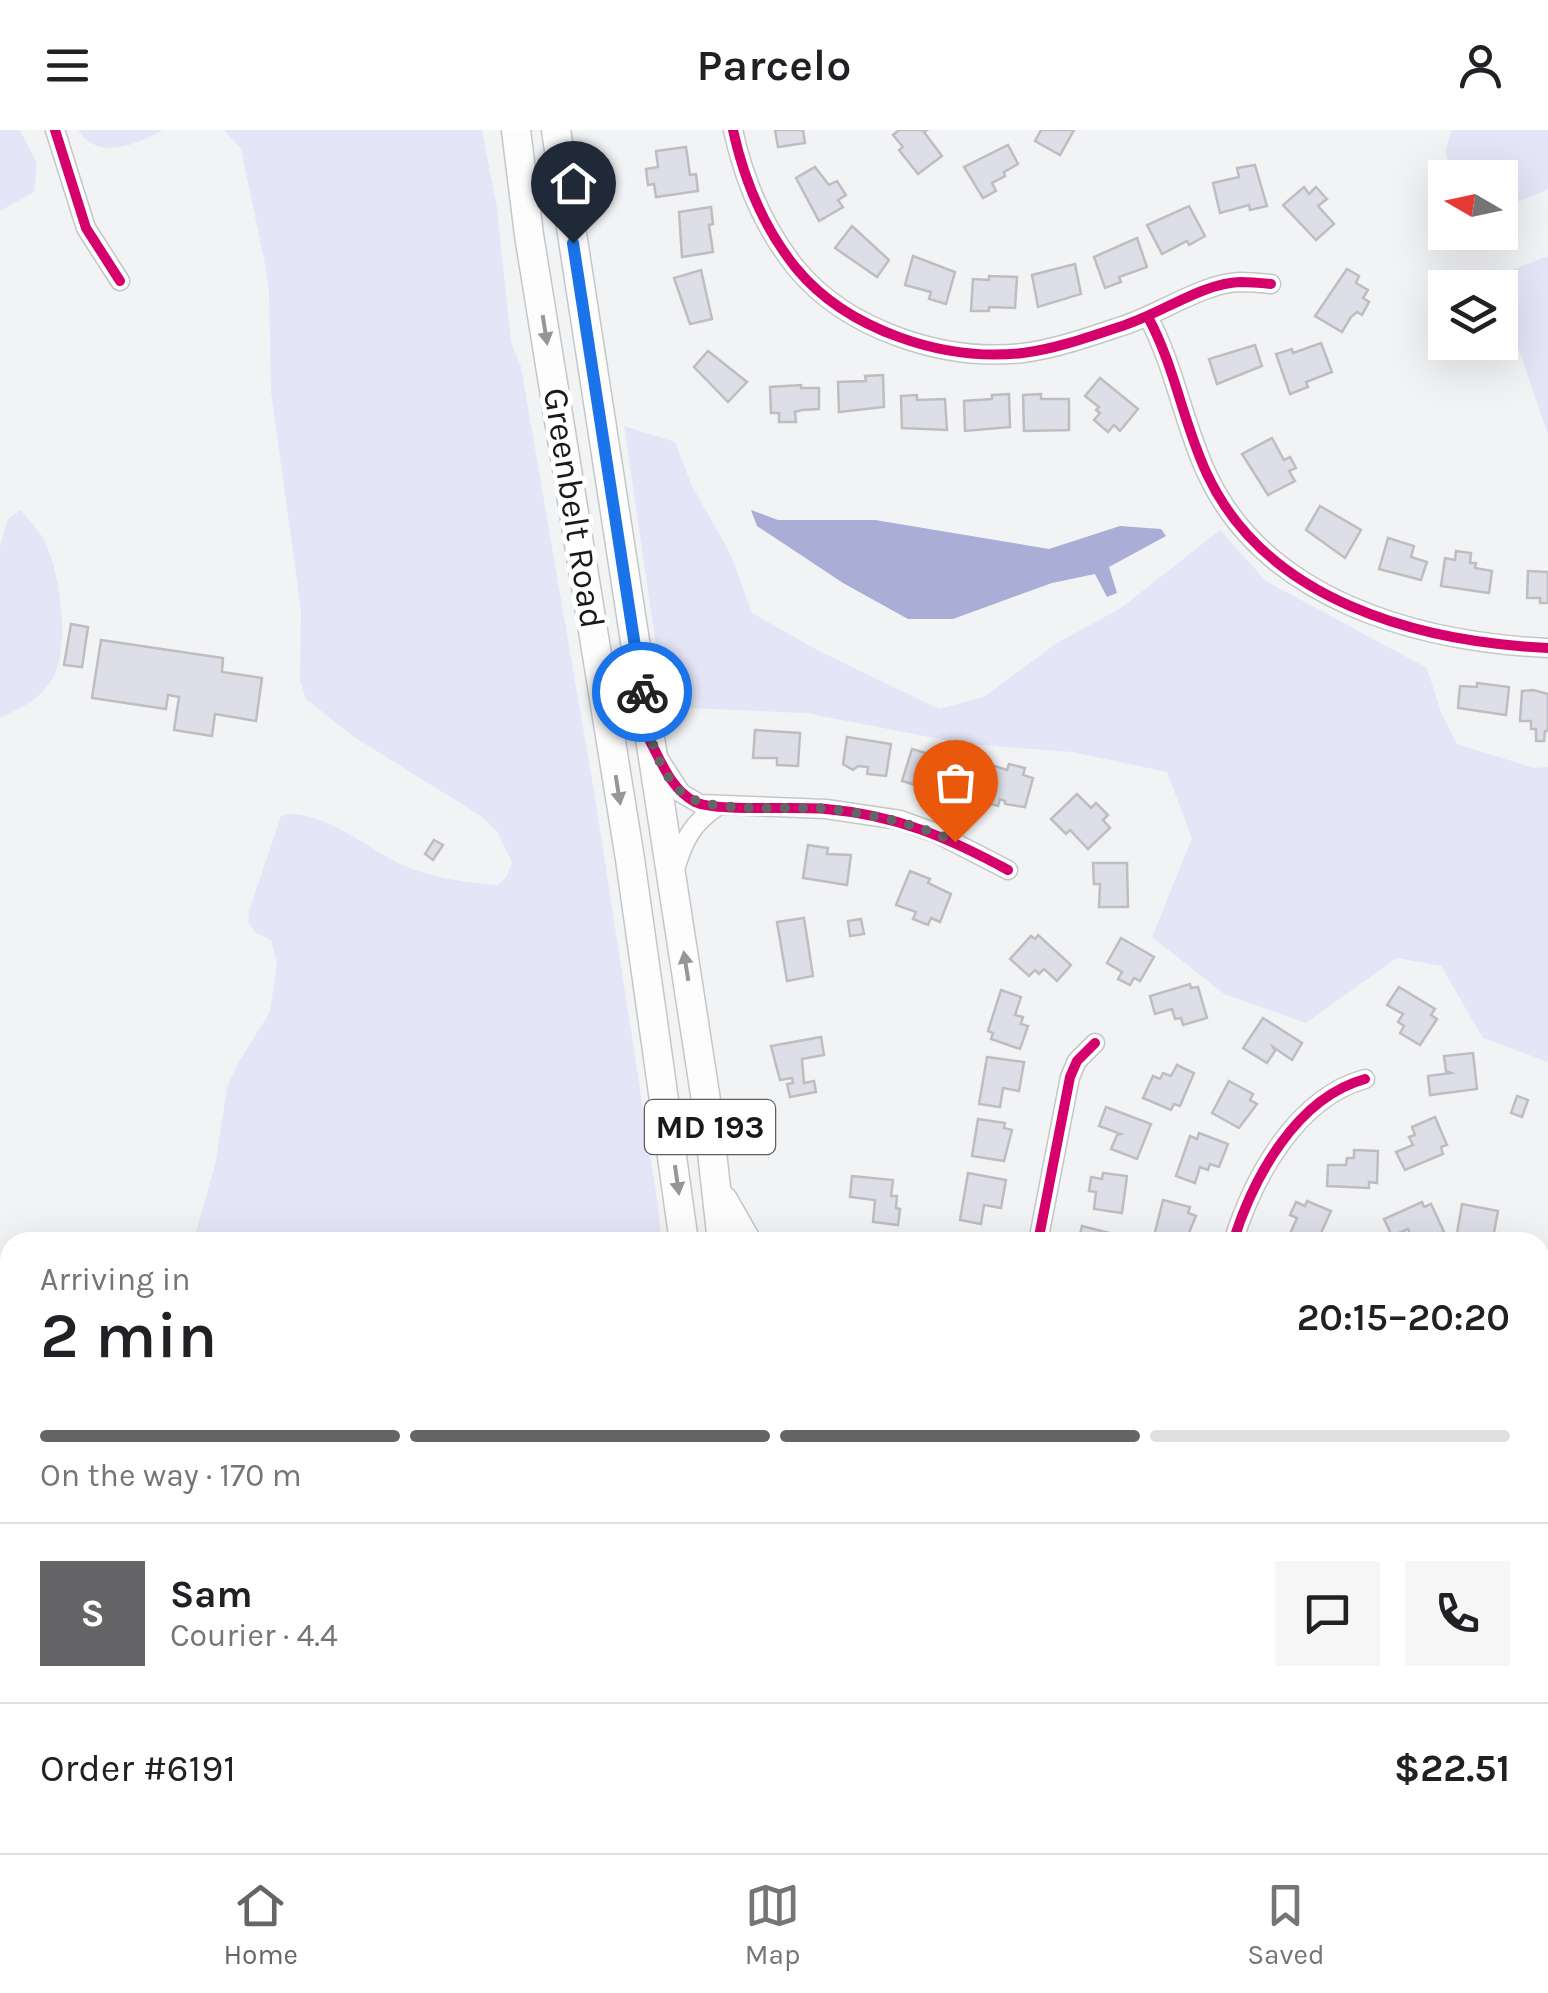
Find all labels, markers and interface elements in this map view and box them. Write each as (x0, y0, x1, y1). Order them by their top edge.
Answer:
icon: menu (40, 38, 95, 93)
icon: person (1453, 38, 1508, 93)
text: Parcelo (697, 39, 851, 91)
pin (531, 141, 616, 244)
icon: home (546, 156, 601, 211)
north arrow (1428, 160, 1518, 250)
map controls (1428, 160, 1518, 360)
button: layers (1428, 270, 1518, 360)
one-way arrow (538, 315, 553, 347)
street label: Greenbelt Road (535, 385, 613, 631)
courier (592, 642, 692, 742)
icon: bike (615, 665, 670, 720)
pin (913, 740, 998, 843)
icon: bag (928, 755, 983, 810)
one-way arrow (611, 774, 627, 806)
one-way arrow (677, 950, 693, 981)
road number: MD 193 (645, 1100, 775, 1154)
one-way arrow (670, 1165, 686, 1196)
text: Arriving in (40, 1261, 191, 1298)
text: 20:15–20:20 (1297, 1295, 1510, 1340)
text: 2 min (40, 1297, 217, 1373)
text: On the way · 170 m (40, 1457, 302, 1494)
button: chat (1275, 1561, 1380, 1666)
button: phone (1405, 1561, 1510, 1666)
text: Sam (170, 1572, 253, 1617)
text: S (80, 1591, 105, 1636)
text: Courier · 4.4 (170, 1617, 338, 1654)
text: Order #6191 (40, 1746, 236, 1791)
text: $22.51 (1394, 1746, 1510, 1791)
tab: Home (223, 1878, 298, 1971)
tab: Map (745, 1878, 800, 1971)
tab: Saved (1247, 1878, 1325, 1971)

